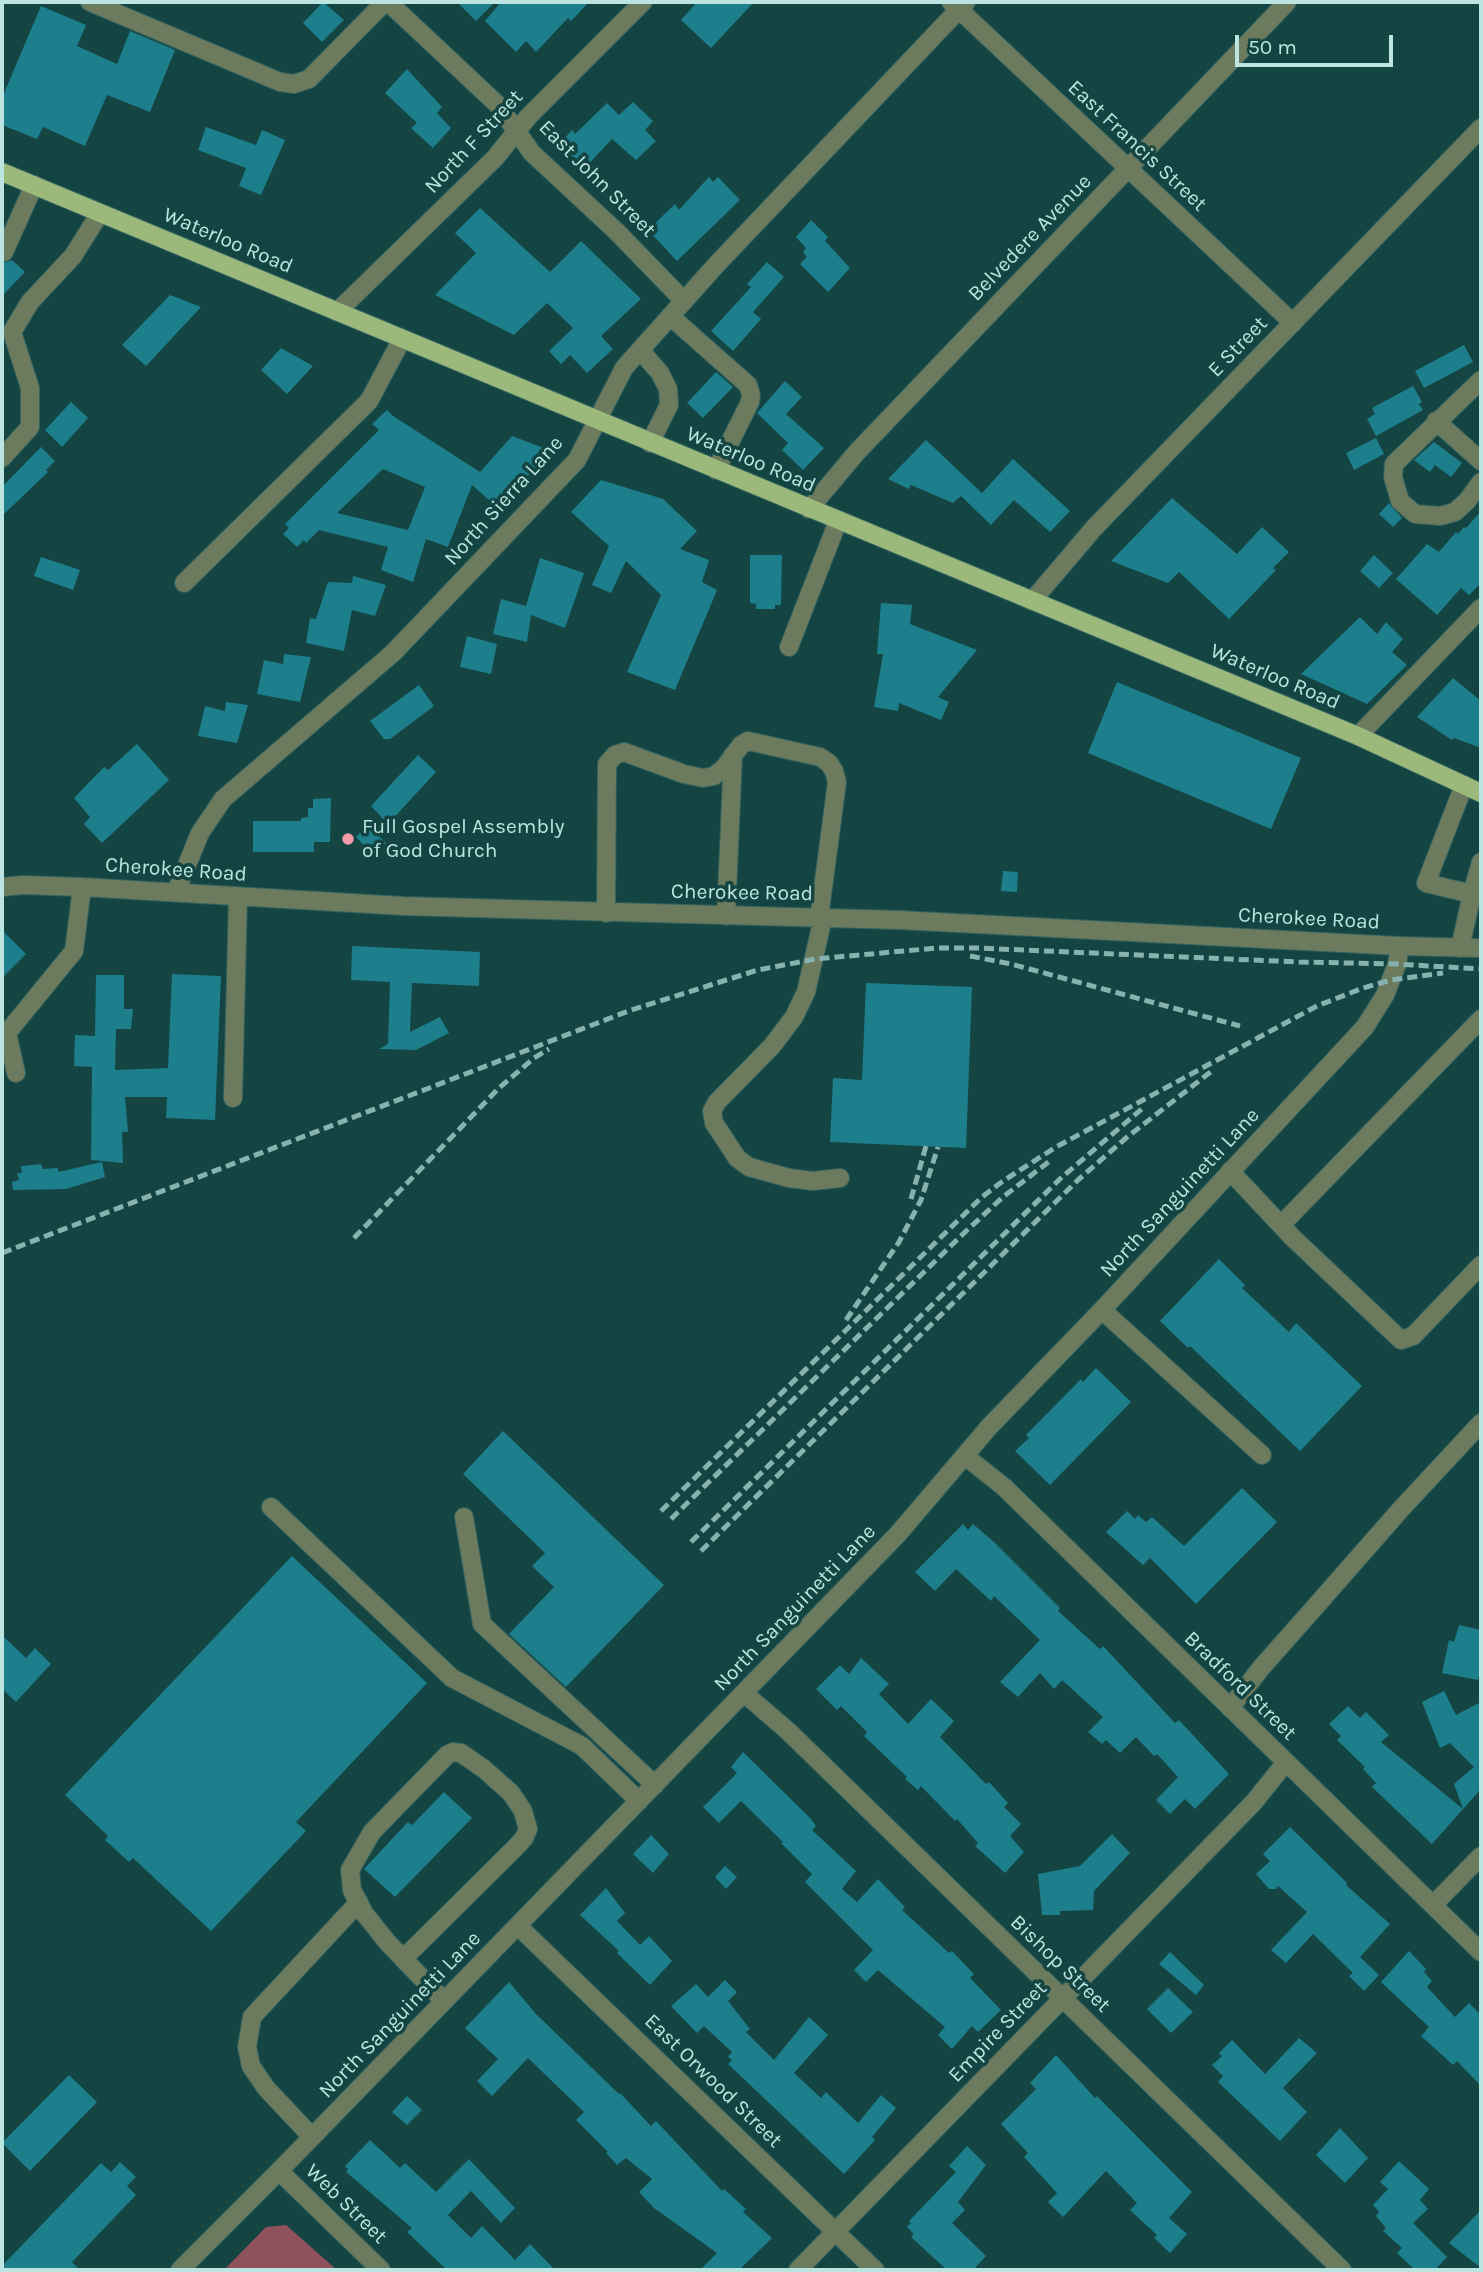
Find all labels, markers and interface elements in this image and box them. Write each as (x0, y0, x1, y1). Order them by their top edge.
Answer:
scale bar (1238, 21, 1396, 65)
text: 50 m (1248, 35, 1297, 59)
street label: East Francis Street (1062, 75, 1212, 217)
street label: North F Street (420, 85, 528, 199)
street label: East John Street (533, 115, 661, 243)
street label: Belvedere Avenue (963, 169, 1097, 307)
street label: Waterloo Road (160, 202, 296, 280)
street label: E Street (1203, 311, 1273, 383)
street label: Waterloo Road (683, 421, 819, 499)
street label: North Sierra Lane (439, 431, 569, 571)
street label: Waterloo Road (1207, 638, 1343, 716)
place label: Full Gospel Assembly of God Church (362, 814, 565, 864)
marker: Full Gospel Assembly of God Church (340, 831, 356, 847)
street label: Cherokee Road (104, 852, 248, 888)
street label: Cherokee Road (671, 879, 813, 907)
street label: Cherokee Road (1237, 903, 1381, 935)
street label: North Sanguinetti Lane (1095, 1103, 1265, 1283)
street label: North Sanguinetti Lane (709, 1519, 881, 1697)
street label: Bradford Street (1179, 1626, 1301, 1746)
street label: Bishop Street (1005, 1910, 1115, 2018)
street label: North Sanguinetti Lane (314, 1926, 486, 2104)
street label: Empire Street (943, 1976, 1053, 2088)
street label: East Orwood Street (639, 2009, 787, 2153)
street label: Web Street (300, 2159, 392, 2249)

